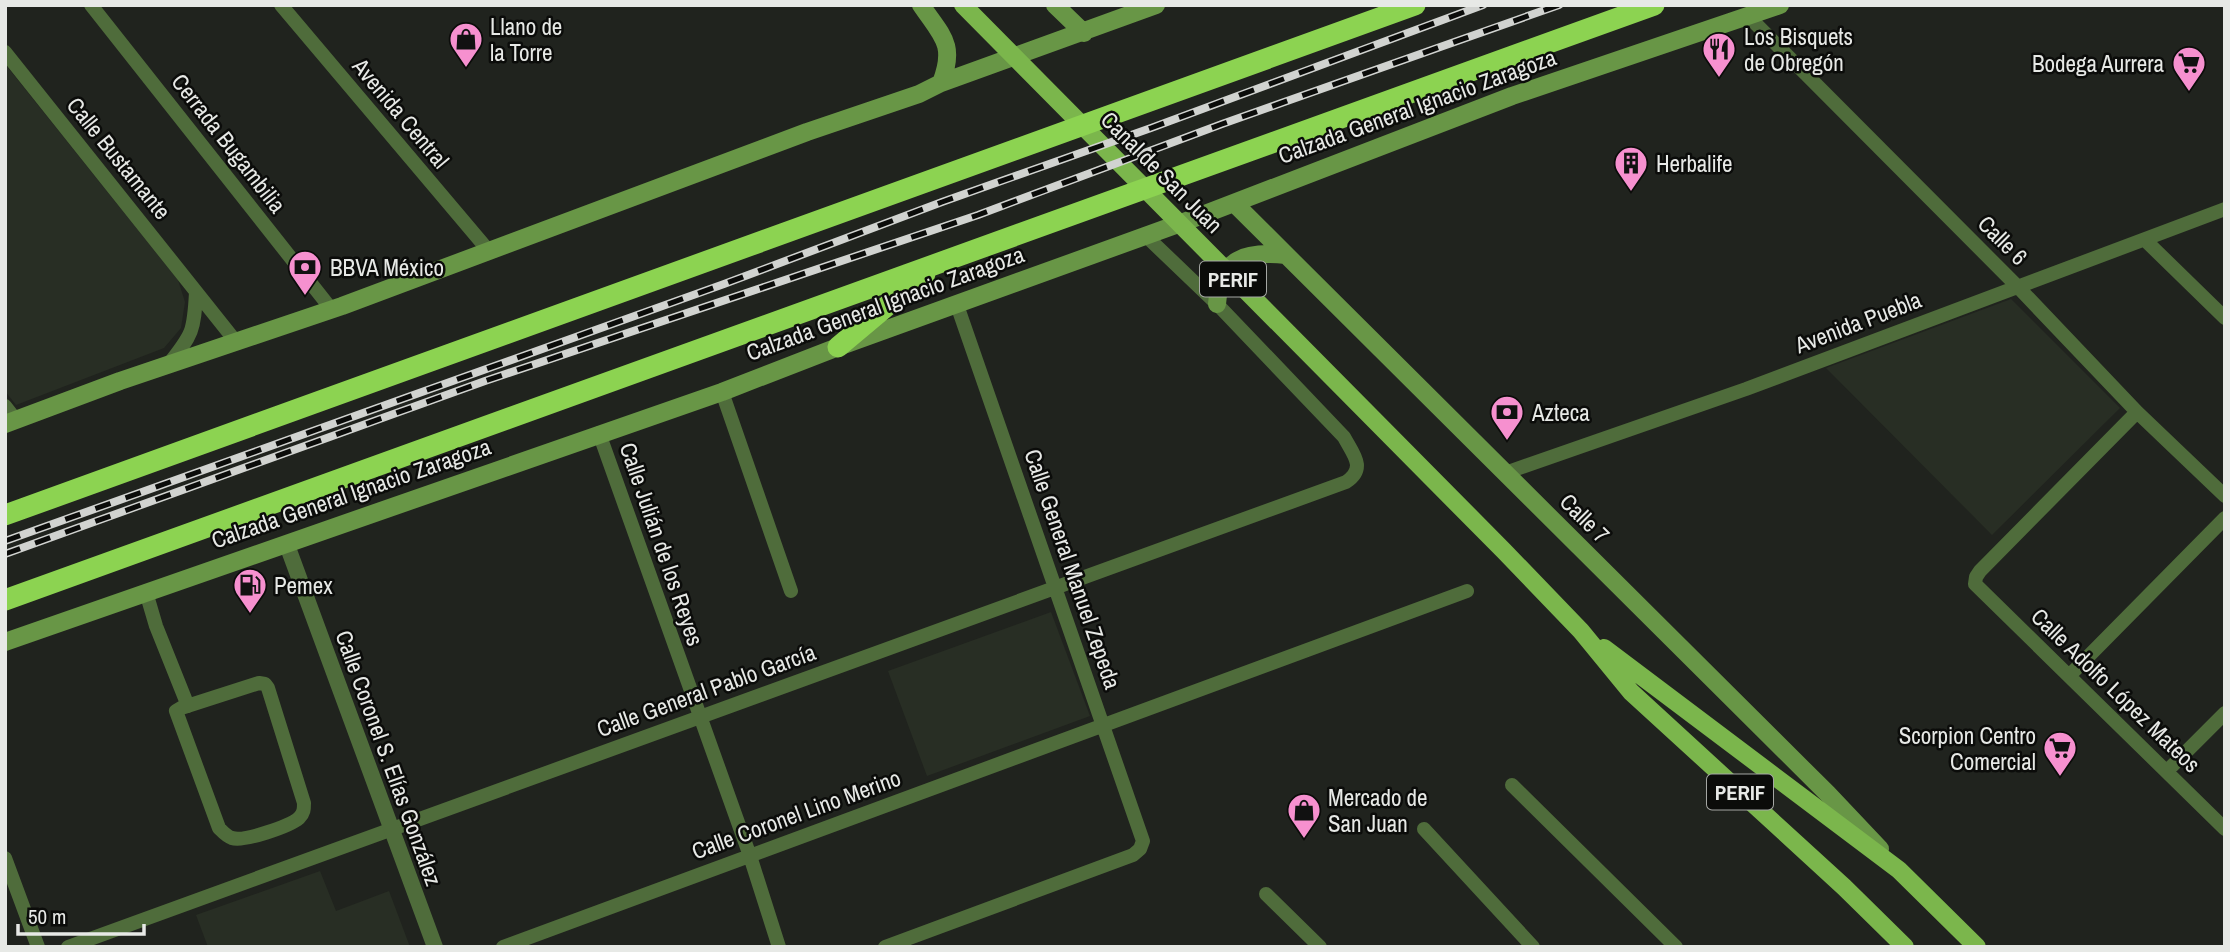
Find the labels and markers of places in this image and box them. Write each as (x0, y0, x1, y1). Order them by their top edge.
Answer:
place label: Llano de la Torre (490, 11, 562, 68)
shop icon: Llano de la Torre (447, 20, 485, 69)
place label: Los Bisquets de Obregón (1744, 21, 1853, 78)
restaurant icon: Los Bisquets de Obregón (1700, 30, 1738, 79)
supermarket icon: Bodega Aurrera (2170, 44, 2208, 93)
place label: Bodega Aurrera (2032, 48, 2164, 79)
building icon: Herbalife (1612, 144, 1650, 193)
place label: Herbalife (1656, 148, 1733, 179)
bank icon: BBVA México (286, 248, 324, 297)
place label: BBVA México (330, 252, 444, 283)
bank icon: Azteca (1488, 393, 1526, 442)
place label: Azteca (1531, 397, 1590, 428)
fuel station icon: Pemex (231, 566, 269, 615)
place label: Pemex (274, 570, 333, 601)
place label: Scorpion Centro Comercial (1899, 720, 2036, 777)
supermarket icon: Scorpion Centro Comercial (2041, 729, 2079, 778)
place label: Mercado de San Juan (1328, 782, 1428, 839)
shop icon: Mercado de San Juan (1285, 791, 1323, 840)

